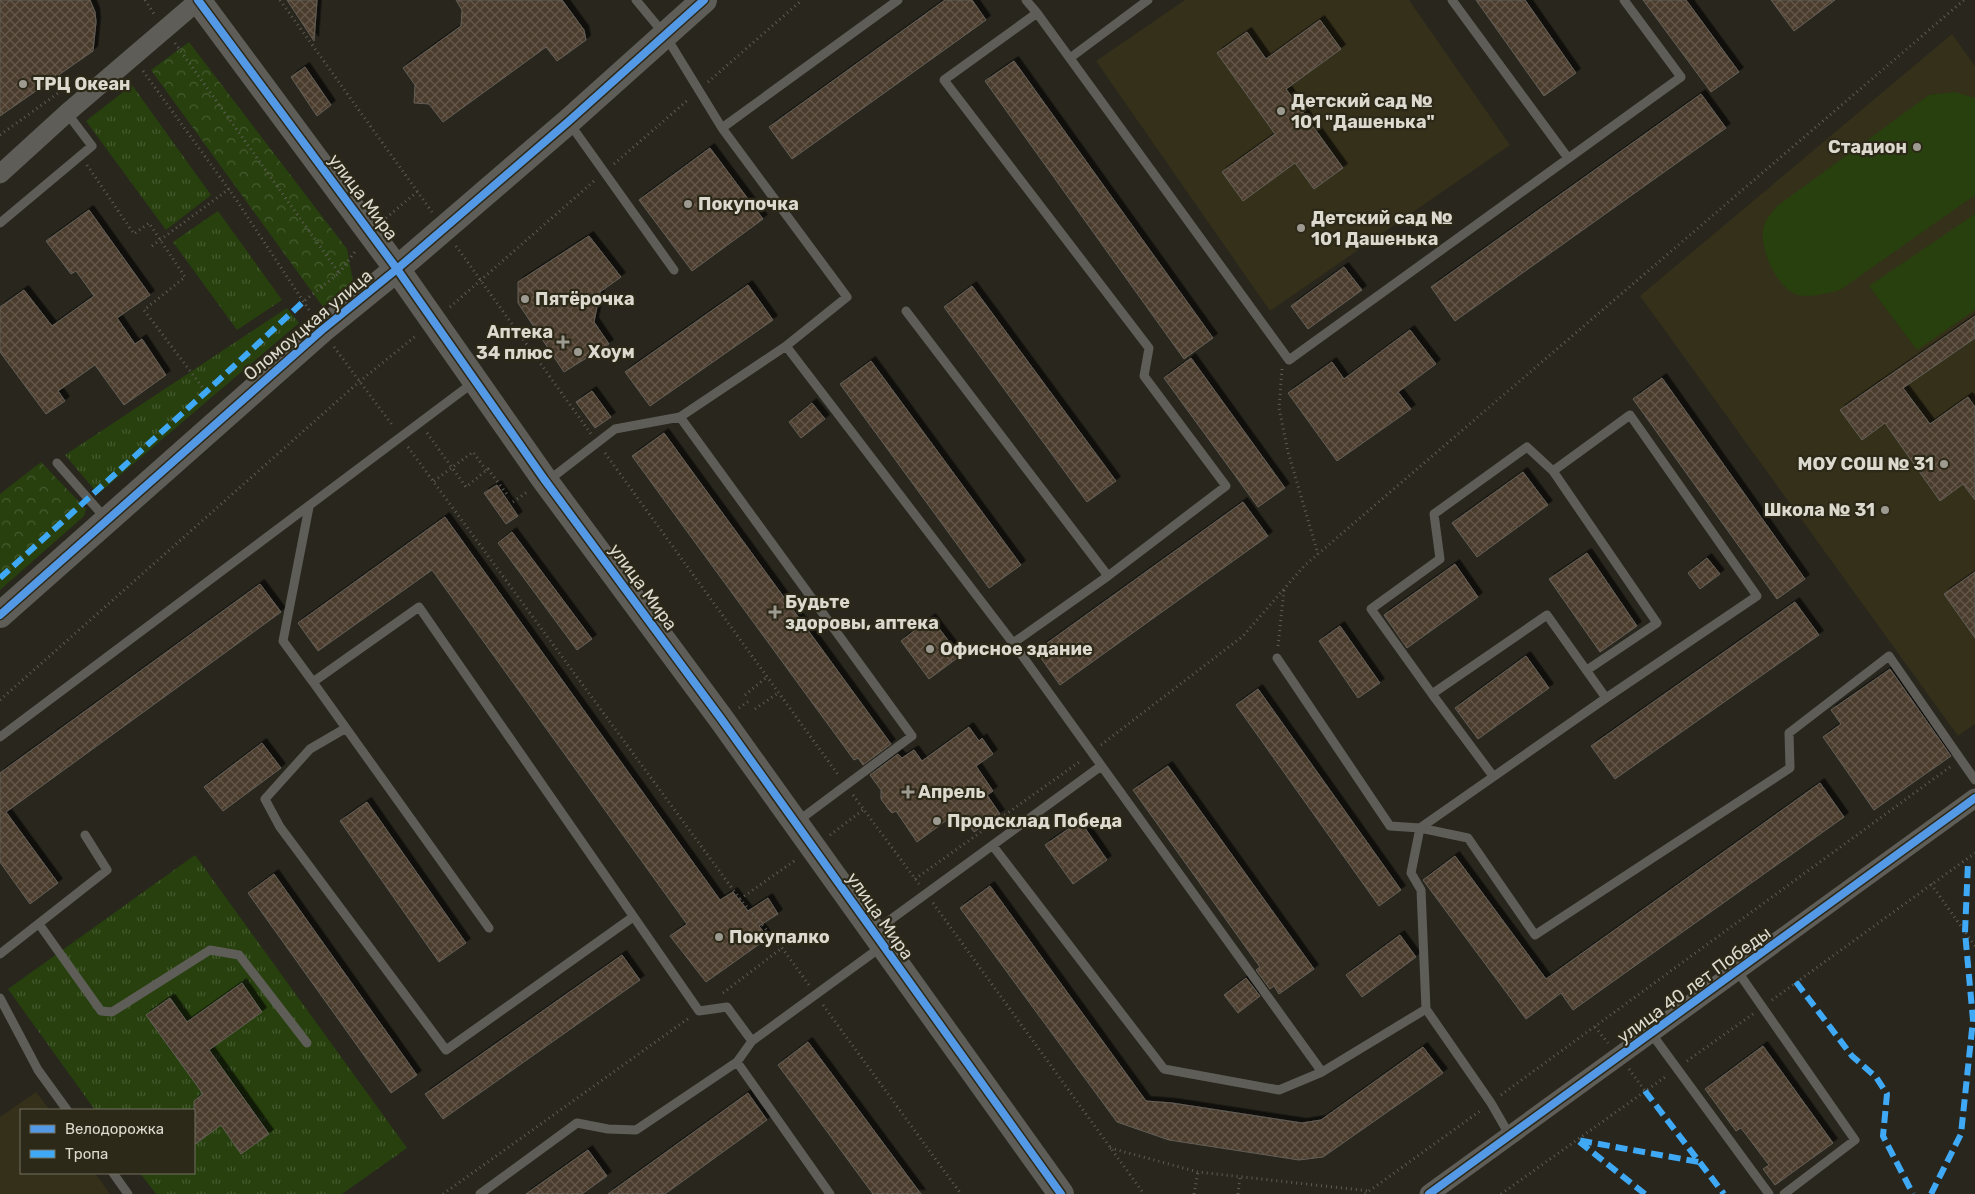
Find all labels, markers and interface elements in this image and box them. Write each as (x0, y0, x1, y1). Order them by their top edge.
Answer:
place label: ТРЦ Океан (33, 73, 131, 95)
marker: ТРЦ Океан (17, 78, 29, 90)
place label: Детский сад № 101 "Дашенька" (1291, 90, 1435, 133)
marker: Детский сад № 101 "Дашенька" (1275, 105, 1287, 117)
place label: Стадион (1828, 136, 1907, 158)
marker: Стадион (1911, 141, 1923, 153)
street label: улица Мира (323, 150, 403, 244)
place label: Покупочка (698, 193, 799, 215)
marker: Покупочка (682, 198, 694, 210)
place label: Детский сад № 101 Дашенька (1311, 207, 1453, 250)
marker: Детский сад № 101 Дашенька (1295, 222, 1307, 234)
street label: Оломоуцкая улица (239, 265, 377, 385)
place label: Пятёрочка (535, 288, 635, 310)
marker: Пятёрочка (519, 293, 531, 305)
place label: Аптека 34 плюс (476, 321, 553, 364)
marker: Аптека 34 плюс (557, 336, 569, 348)
place label: Хоум (588, 341, 635, 363)
marker: Хоум (572, 346, 584, 358)
place label: МОУ СОШ № 31 (1798, 453, 1934, 475)
marker: МОУ СОШ № 31 (1938, 458, 1950, 470)
place label: Школа № 31 (1764, 499, 1875, 521)
marker: Школа № 31 (1879, 504, 1891, 516)
street label: улица Мира (604, 539, 682, 635)
place label: Будьте здоровы, аптека (785, 591, 939, 634)
marker: Будьте здоровы, аптека (769, 606, 781, 618)
place label: Офисное здание (940, 638, 1093, 660)
marker: Офисное здание (924, 643, 936, 655)
place label: Апрель (918, 781, 986, 803)
marker: Апрель (902, 786, 914, 798)
place label: Продсклад Победа (947, 810, 1122, 832)
marker: Продсклад Победа (931, 815, 943, 827)
street label: улица Мира (842, 868, 918, 964)
street label: улица 40 лет Победы (1613, 922, 1775, 1048)
place label: Покупалко (729, 926, 830, 948)
marker: Покупалко (713, 931, 725, 943)
legend (20, 1109, 195, 1174)
text: Велодорожка (65, 1120, 164, 1138)
text: Тропа (65, 1145, 108, 1163)

